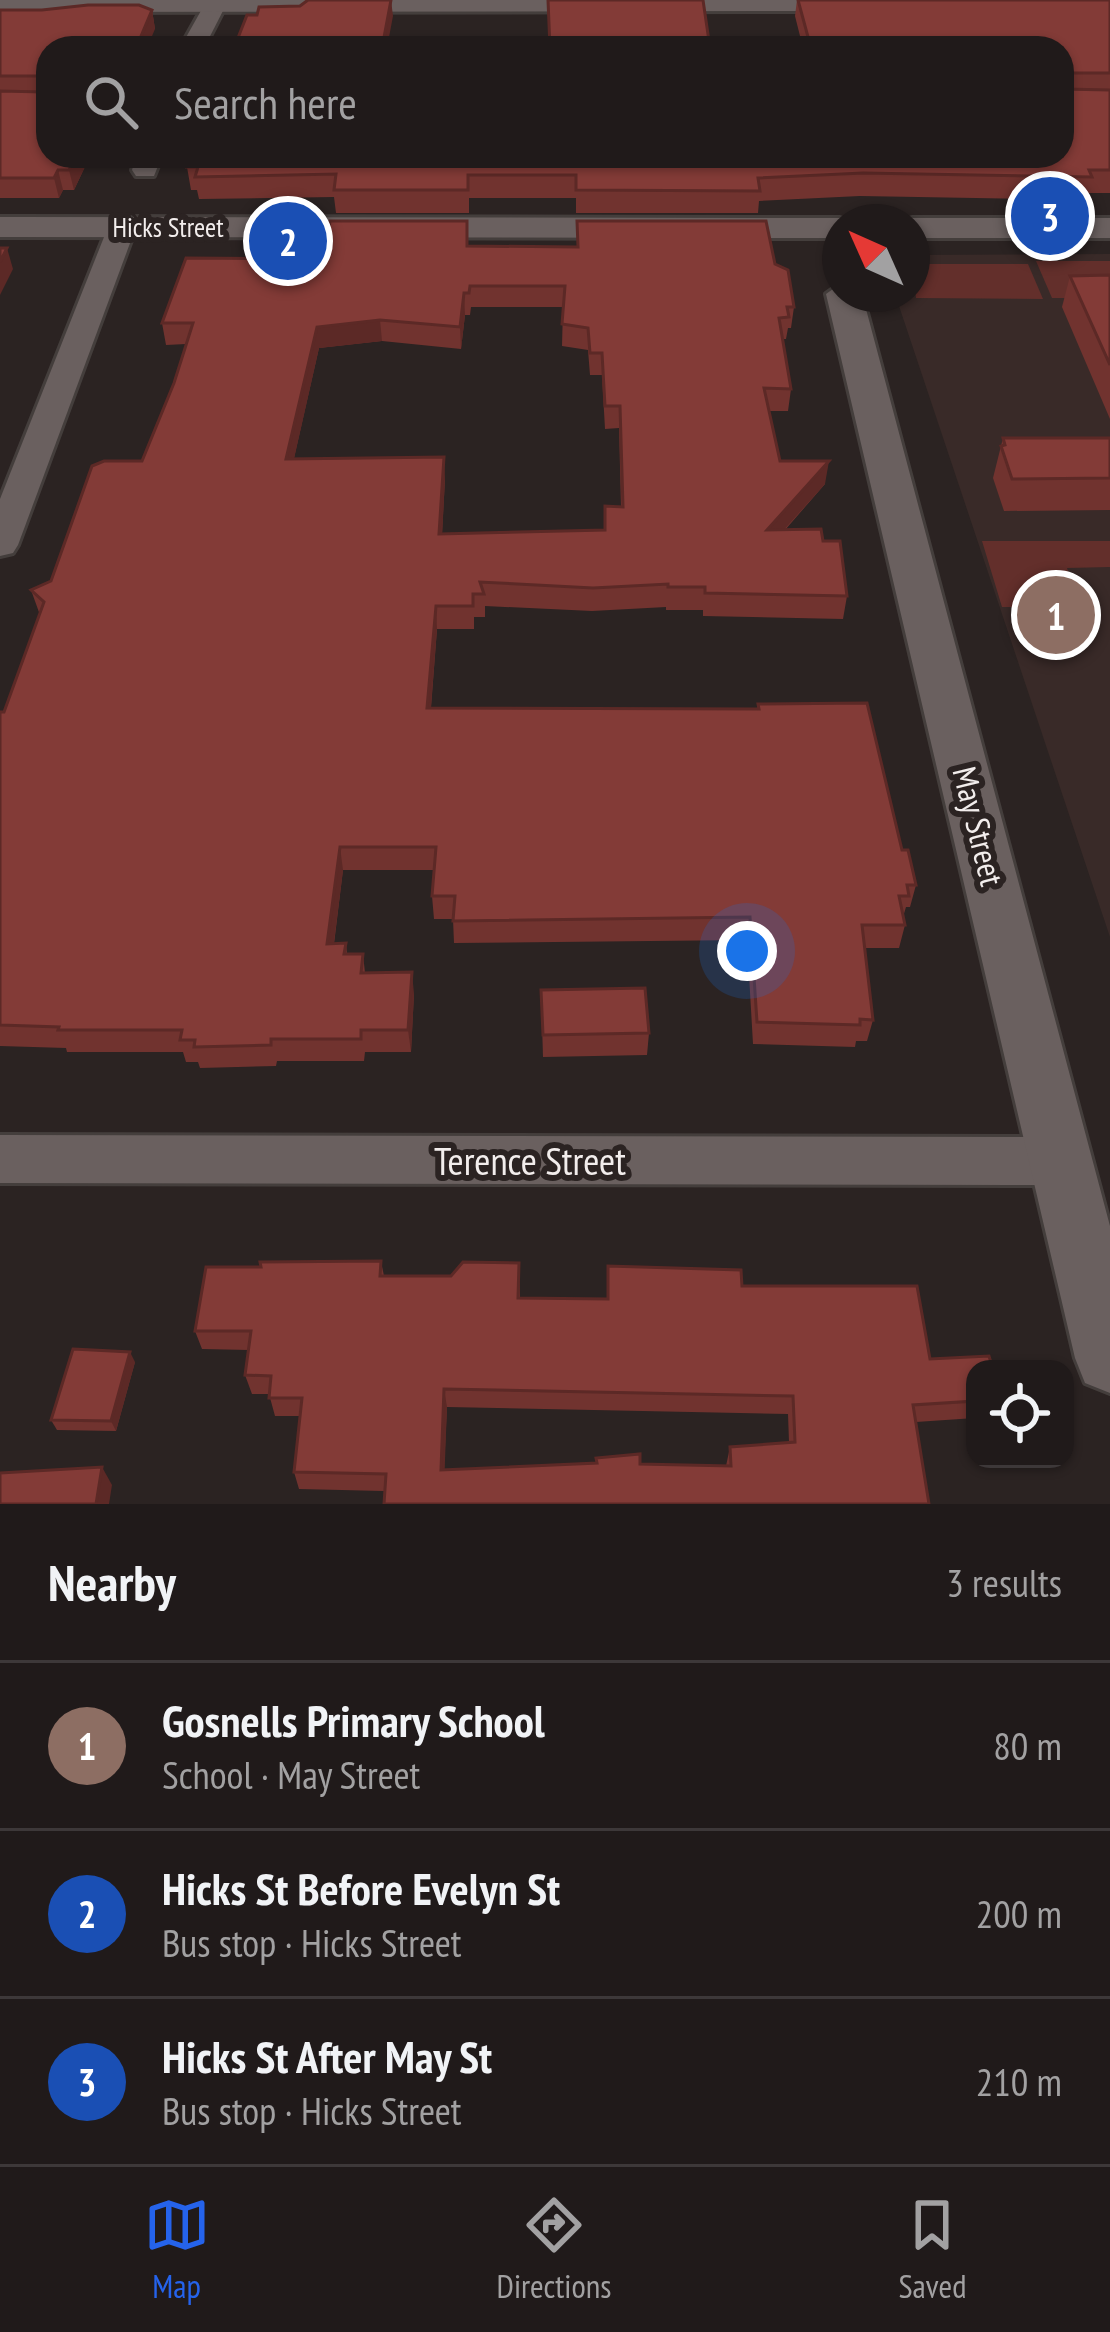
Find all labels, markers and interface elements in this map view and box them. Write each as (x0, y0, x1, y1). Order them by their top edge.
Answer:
search box (36, 36, 1074, 168)
icon: search (78, 69, 144, 135)
text: Search here (174, 73, 357, 131)
pin: 3 (1011, 171, 1089, 261)
pin: 2 (249, 196, 327, 286)
north arrow (822, 204, 930, 312)
street label: Hicks Street (112, 210, 224, 244)
pin: 1 (1017, 570, 1095, 660)
street label: May Street (944, 762, 1014, 890)
your location (717, 921, 777, 981)
street label: Terence Street (434, 1135, 626, 1186)
map controls (966, 1360, 1074, 1468)
button: locate (966, 1360, 1074, 1468)
text: Nearby (48, 1549, 176, 1615)
text: 3 results (946, 1557, 1062, 1608)
text: Gosnells Primary School (162, 1691, 545, 1749)
text: 1 (78, 1720, 96, 1771)
text: 80 m (993, 1720, 1062, 1771)
text: School · May Street (162, 1749, 420, 1800)
text: Hicks St Before Evelyn St (162, 1859, 560, 1917)
text: 2 (78, 1888, 96, 1939)
text: 200 m (976, 1888, 1062, 1939)
text: Bus stop · Hicks Street (162, 1917, 462, 1968)
text: Hicks St After May St (162, 2027, 492, 2085)
text: 3 (78, 2056, 96, 2107)
text: 210 m (976, 2056, 1062, 2107)
text: Bus stop · Hicks Street (162, 2085, 462, 2136)
tab: Map (144, 2192, 210, 2307)
tab: Directions (497, 2192, 611, 2307)
tab: Saved (898, 2192, 966, 2307)

